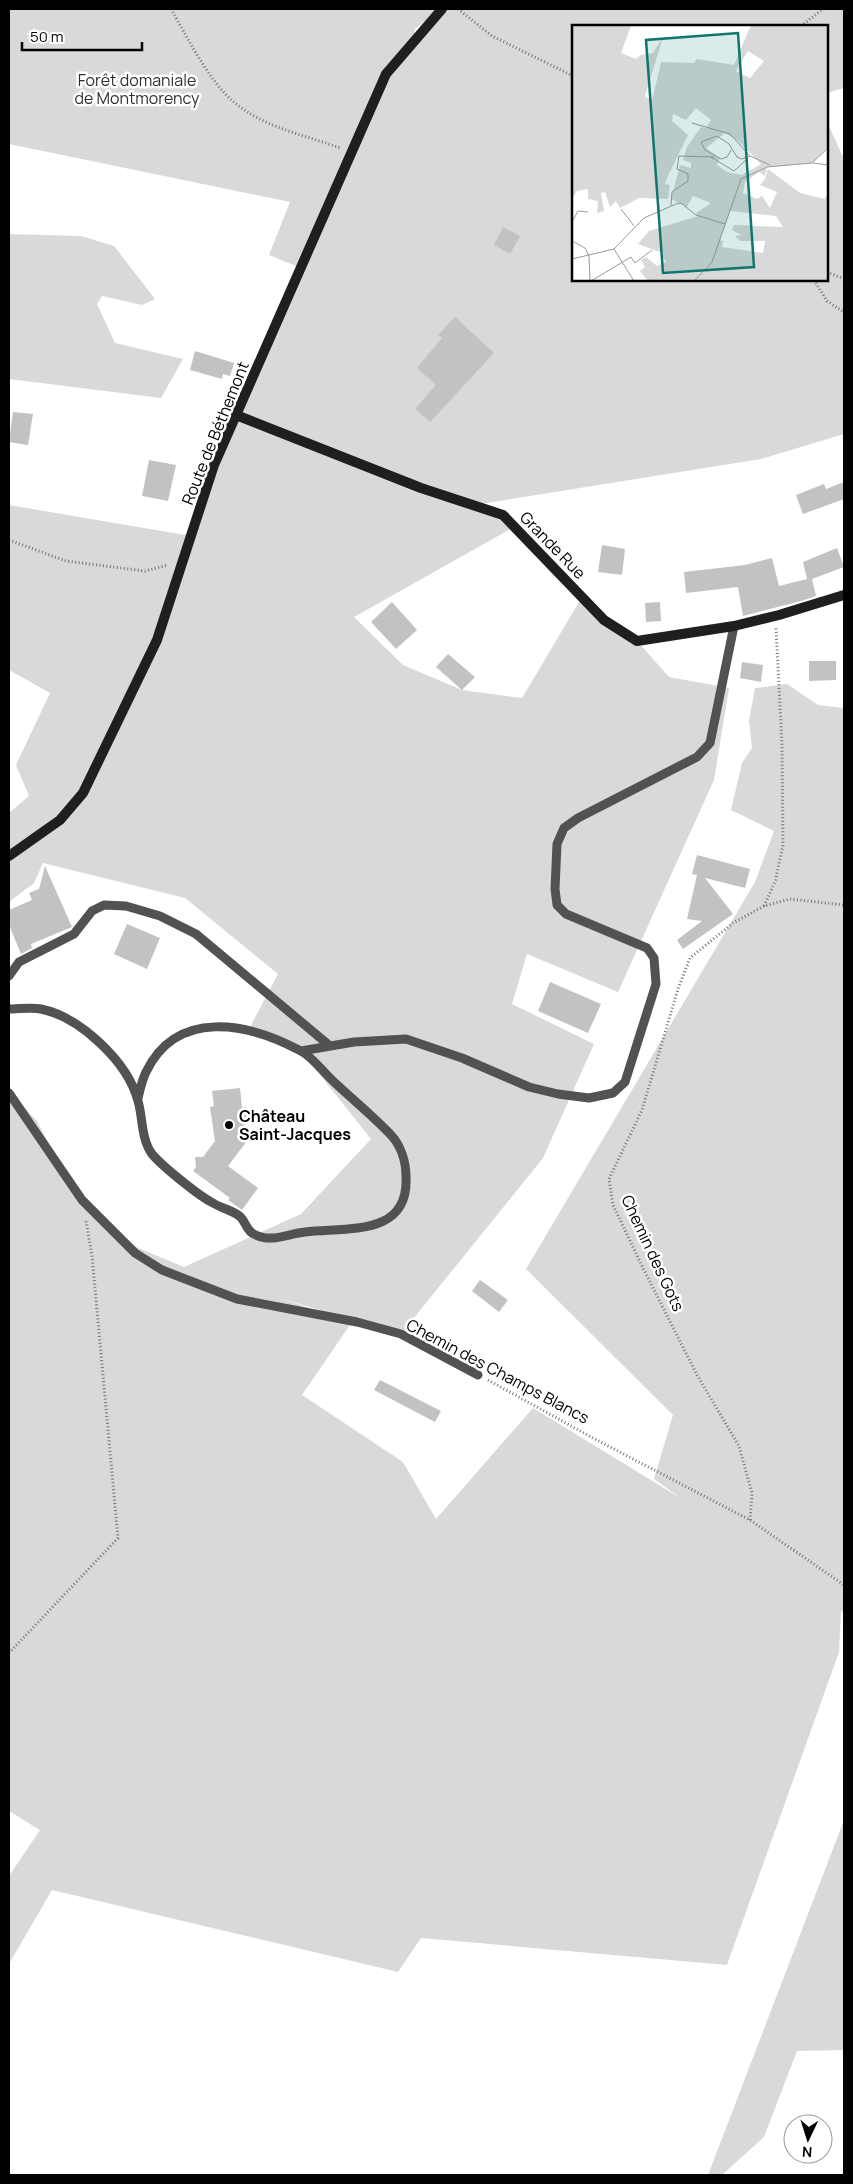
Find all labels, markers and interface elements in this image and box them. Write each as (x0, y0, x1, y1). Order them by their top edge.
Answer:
scale bar (22, 20, 142, 52)
inset map (572, 25, 828, 281)
text: 50 m (30, 26, 64, 47)
park label: Forêt domaniale de Montmorency (75, 69, 200, 109)
street label: Route de Béthemont (176, 358, 254, 508)
street label: Grande Rue (515, 506, 591, 584)
place label: Château Saint-Jacques (239, 1105, 351, 1145)
marker: Château Saint-Jacques (223, 1119, 235, 1131)
street label: Chemin des Gots (616, 1191, 690, 1315)
street label: Chemin des Champs Blancs (403, 1313, 593, 1429)
north arrow (783, 2114, 833, 2164)
text: N (801, 2143, 813, 2162)

